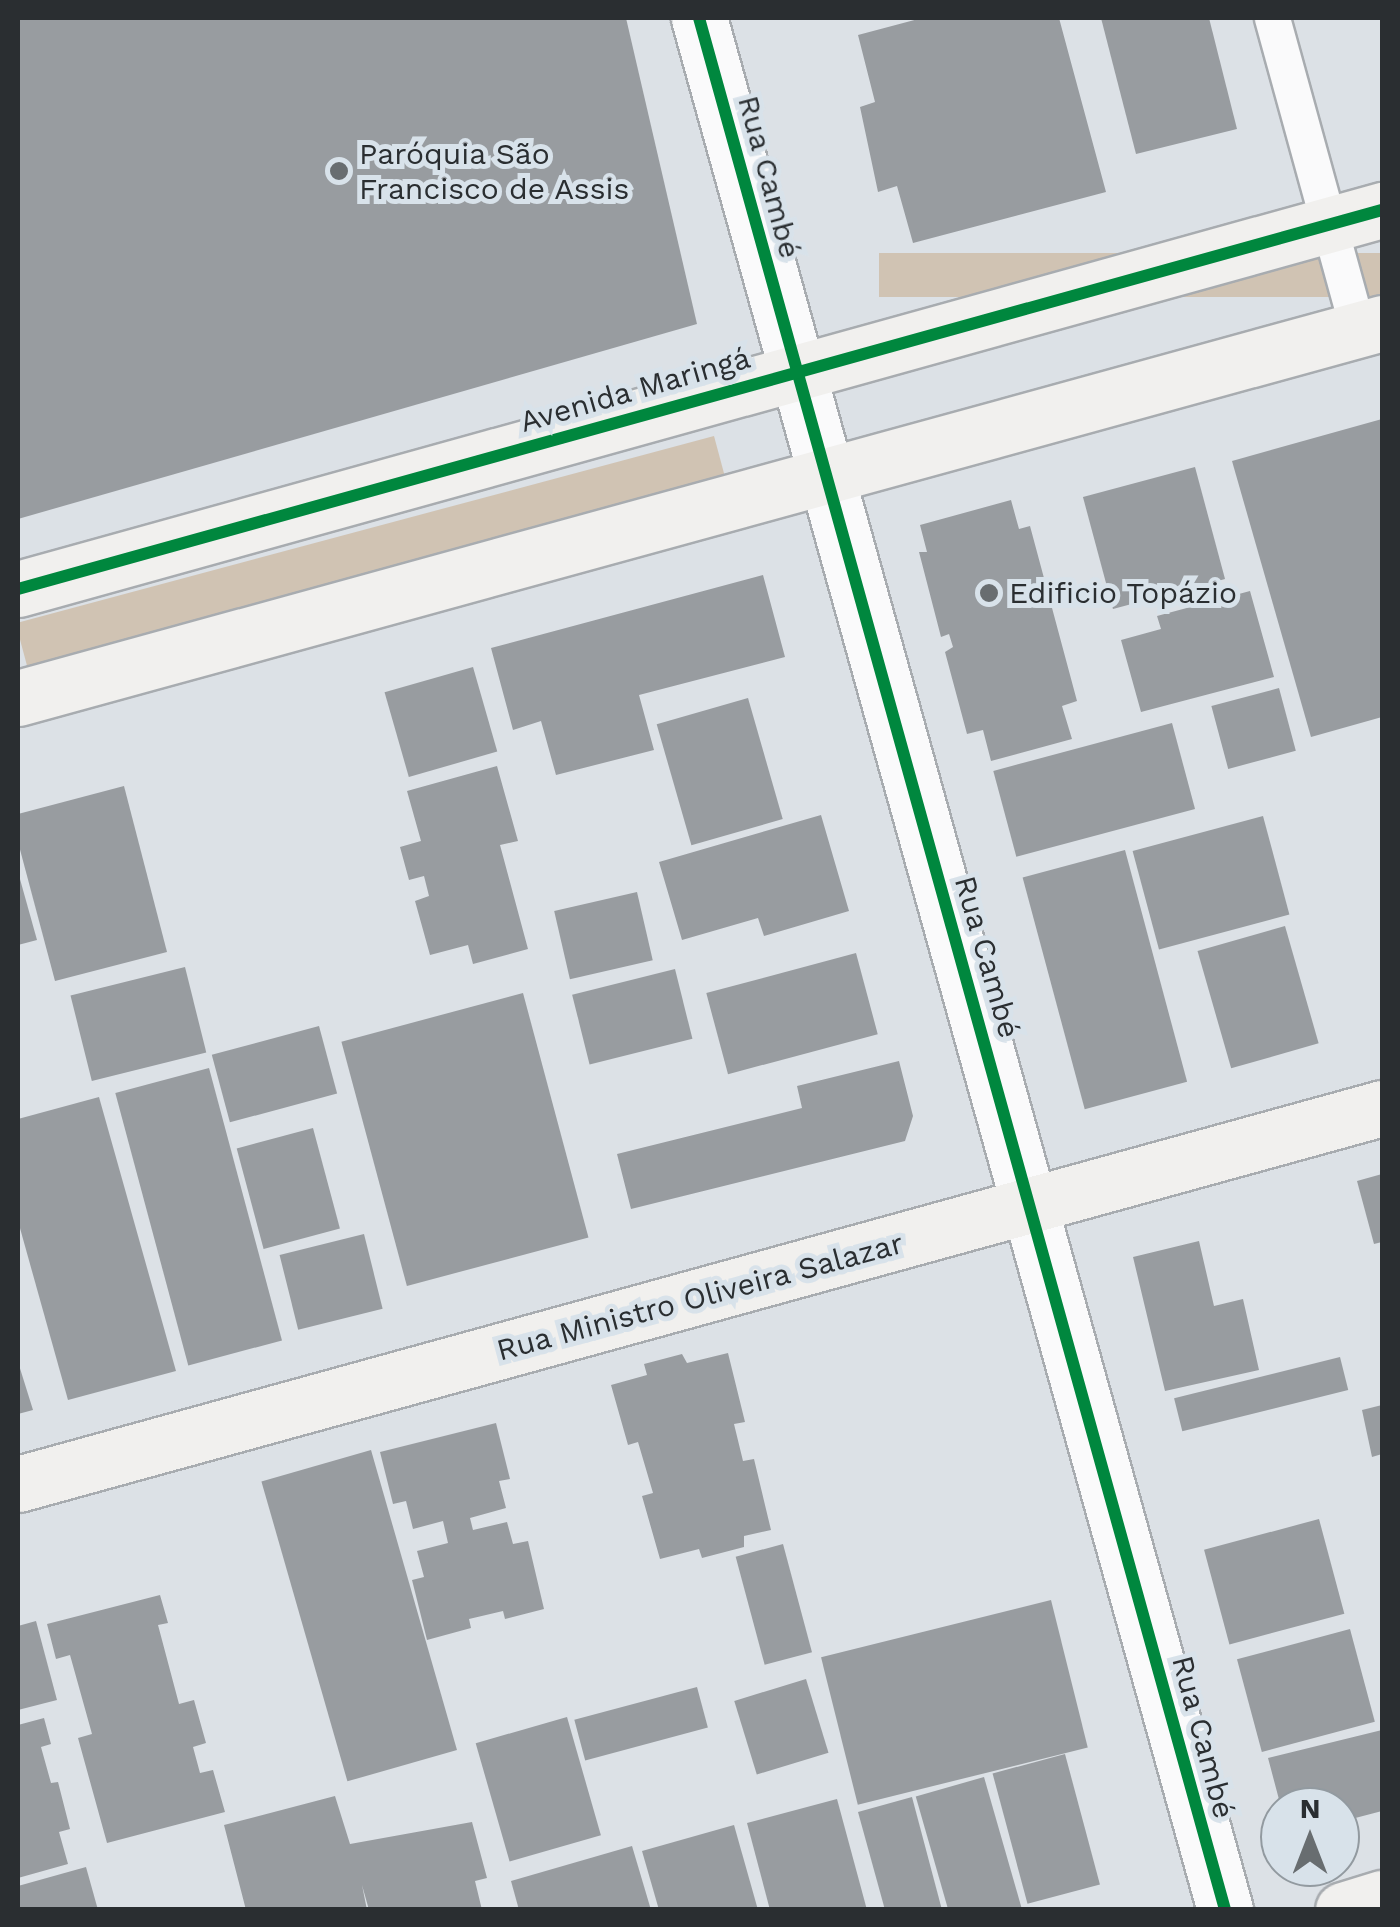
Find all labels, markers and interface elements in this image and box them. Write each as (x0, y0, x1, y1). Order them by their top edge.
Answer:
street label: Rua Cambé (730, 91, 808, 263)
place label: Paróquia São Francisco de Assis (359, 136, 630, 206)
marker: Paróquia São Francisco de Assis (328, 160, 350, 182)
street label: Avenida Maringá (515, 340, 755, 440)
place label: Edificio Topázio (1009, 575, 1238, 611)
marker: Edificio Topázio (978, 582, 1000, 604)
street label: Rua Cambé (947, 871, 1027, 1043)
street label: Rua Ministro Oliveira Salazar (492, 1225, 908, 1369)
street label: Rua Cambé (1164, 1651, 1242, 1823)
north arrow (1260, 1787, 1360, 1887)
text: N (1300, 1792, 1320, 1825)

